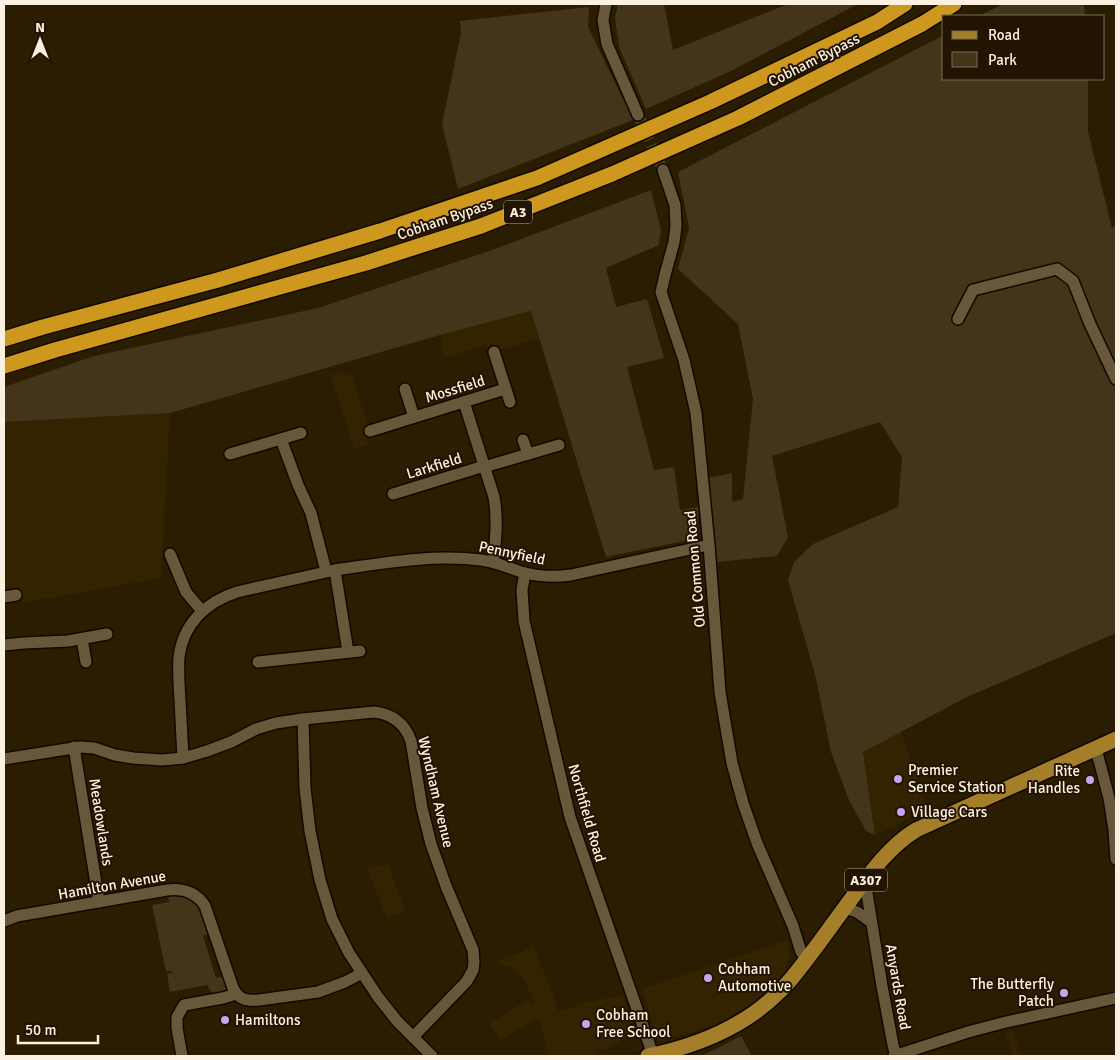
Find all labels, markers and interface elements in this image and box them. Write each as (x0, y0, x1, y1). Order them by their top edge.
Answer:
north arrow (15, 15, 65, 65)
legend (942, 15, 1105, 80)
text: N (35, 19, 45, 36)
text: Road (988, 26, 1020, 44)
street label: Cobham Bypass (765, 29, 863, 91)
text: Park (988, 51, 1017, 69)
street label: Cobham Bypass (395, 194, 496, 244)
road number: A3 (504, 200, 532, 223)
street label: Mossfield (423, 371, 487, 407)
street label: Larkfield (404, 449, 464, 483)
street label: Old Common Road (681, 510, 709, 628)
street label: Pennyfield (477, 537, 547, 569)
street label: Wyndham Avenue (414, 735, 458, 849)
place label: Premier Service Station (908, 761, 1005, 796)
street label: Northfield Road (564, 762, 610, 864)
place label: Rite Handles (1028, 762, 1080, 797)
marker: Premier Service Station (892, 773, 904, 785)
marker: Rite Handles (1084, 774, 1096, 786)
street label: Meadowlands (85, 777, 117, 867)
place label: Village Cars (911, 803, 988, 821)
marker: Village Cars (895, 806, 907, 818)
street label: Hamilton Avenue (57, 867, 167, 903)
road number: A307 (845, 868, 887, 892)
street label: Anyards Road (882, 943, 914, 1031)
place label: Cobham Automotive (718, 960, 791, 995)
marker: Cobham Automotive (702, 972, 714, 984)
place label: The Butterfly Patch (970, 975, 1054, 1010)
marker: The Butterfly Patch (1058, 987, 1070, 999)
place label: Cobham Free School (596, 1006, 671, 1041)
place label: Hamiltons (235, 1011, 301, 1029)
scale bar (18, 1012, 98, 1044)
marker: Hamiltons (219, 1014, 231, 1026)
marker: Cobham Free School (580, 1018, 592, 1030)
text: 50 m (25, 1021, 56, 1039)

